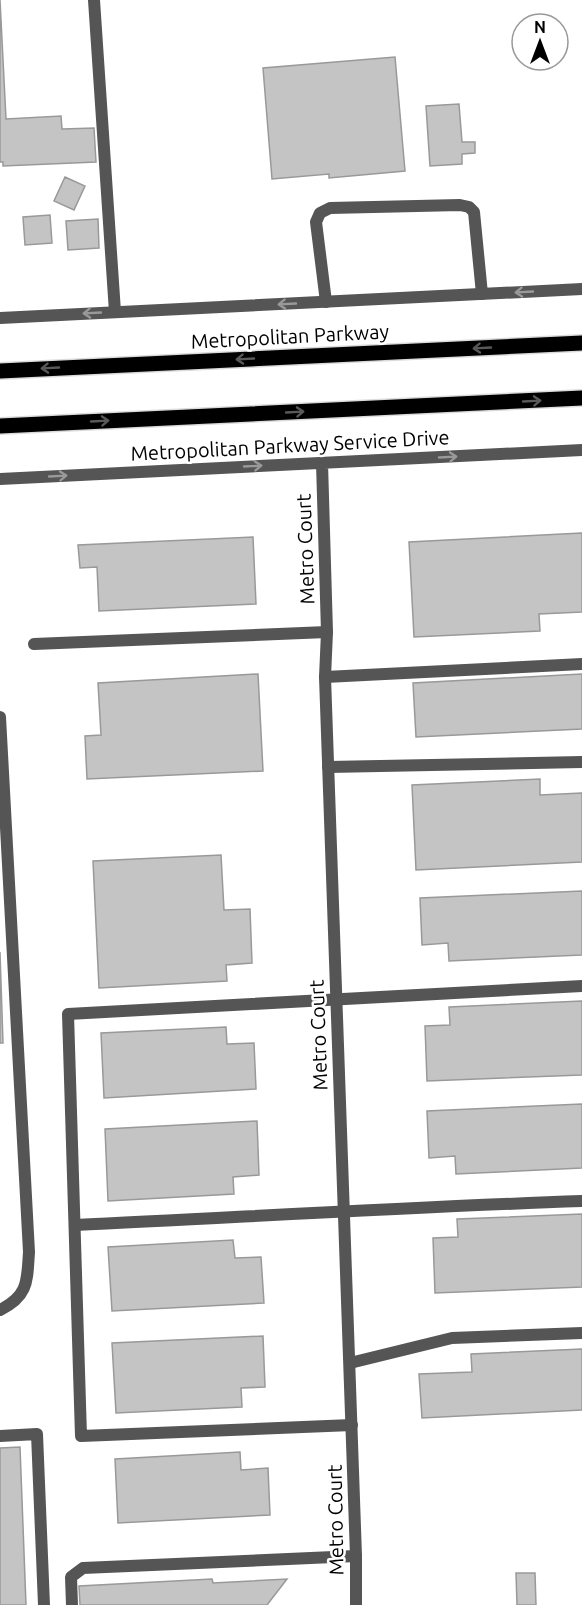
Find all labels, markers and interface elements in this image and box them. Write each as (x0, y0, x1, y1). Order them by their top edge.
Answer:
north arrow (510, 12, 570, 72)
text: N (534, 18, 546, 36)
one-way arrow (514, 287, 534, 298)
one-way arrow (277, 298, 297, 309)
one-way arrow (83, 308, 103, 319)
street label: Metropolitan Parkway (190, 319, 390, 353)
one-way arrow (472, 342, 492, 353)
one-way arrow (235, 354, 255, 365)
one-way arrow (41, 363, 61, 374)
one-way arrow (521, 395, 541, 406)
one-way arrow (285, 406, 305, 418)
one-way arrow (90, 416, 110, 427)
street label: Metropolitan Parkway Service Drive (130, 425, 450, 465)
one-way arrow (437, 451, 457, 462)
one-way arrow (243, 461, 263, 472)
one-way arrow (48, 471, 68, 482)
street label: Metro Court (292, 493, 318, 605)
street label: Metro Court (305, 979, 331, 1091)
street label: Metro Court (323, 1464, 347, 1576)

